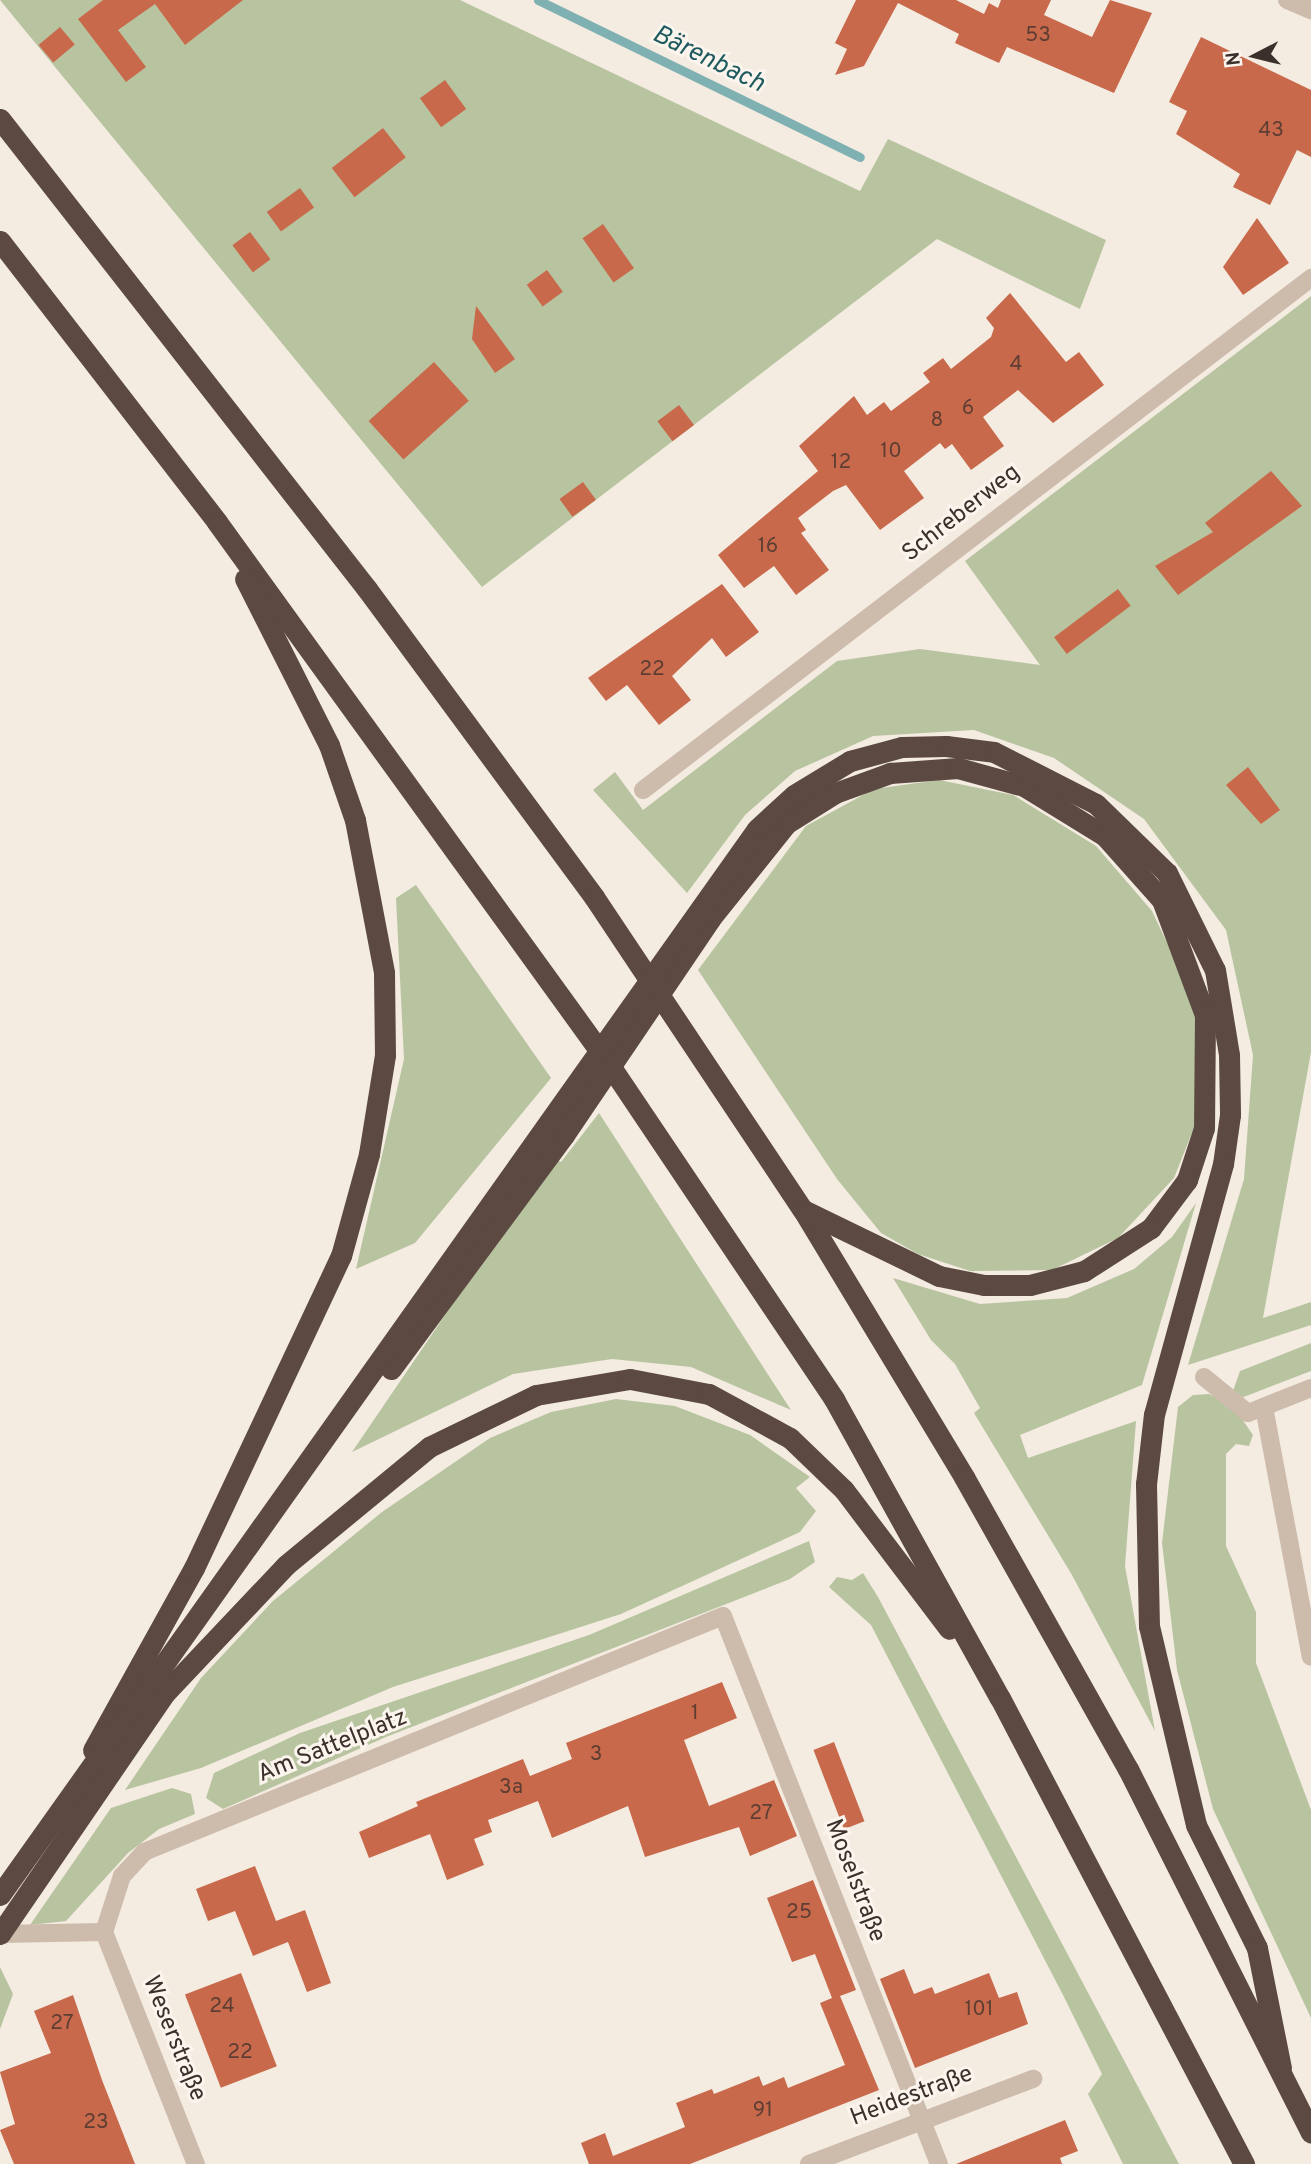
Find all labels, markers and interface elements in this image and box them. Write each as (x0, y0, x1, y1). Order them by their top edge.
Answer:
water label: Bärenbach (647, 19, 769, 101)
north arrow (1220, 21, 1290, 91)
house number: 53 (1025, 23, 1051, 49)
text: N (1221, 50, 1247, 67)
house number: 43 (1258, 118, 1284, 144)
house number: 4 (1009, 352, 1023, 378)
house number: 6 (962, 396, 974, 422)
house number: 8 (931, 408, 943, 434)
house number: 10 (880, 439, 902, 465)
house number: 12 (831, 450, 851, 476)
street label: Schreberweg (897, 459, 1027, 569)
house number: 16 (758, 534, 778, 560)
house number: 22 (639, 657, 665, 683)
house number: 1 (691, 1701, 699, 1727)
street label: Am Sattelplatz (254, 1704, 412, 1790)
house number: 3 (590, 1742, 602, 1768)
house number: 3a (499, 1775, 523, 1801)
house number: 27 (749, 1801, 773, 1827)
street label: Moselstraße (817, 1815, 891, 1947)
house number: 25 (786, 1900, 812, 1926)
street label: Weserstraße (135, 1972, 211, 2106)
house number: 24 (209, 1994, 235, 2020)
house number: 101 (964, 1997, 994, 2023)
house number: 27 (50, 2011, 74, 2037)
house number: 22 (227, 2040, 253, 2066)
street label: Heidestraße (847, 2060, 977, 2134)
house number: 91 (753, 2098, 773, 2124)
house number: 23 (83, 2110, 109, 2136)

